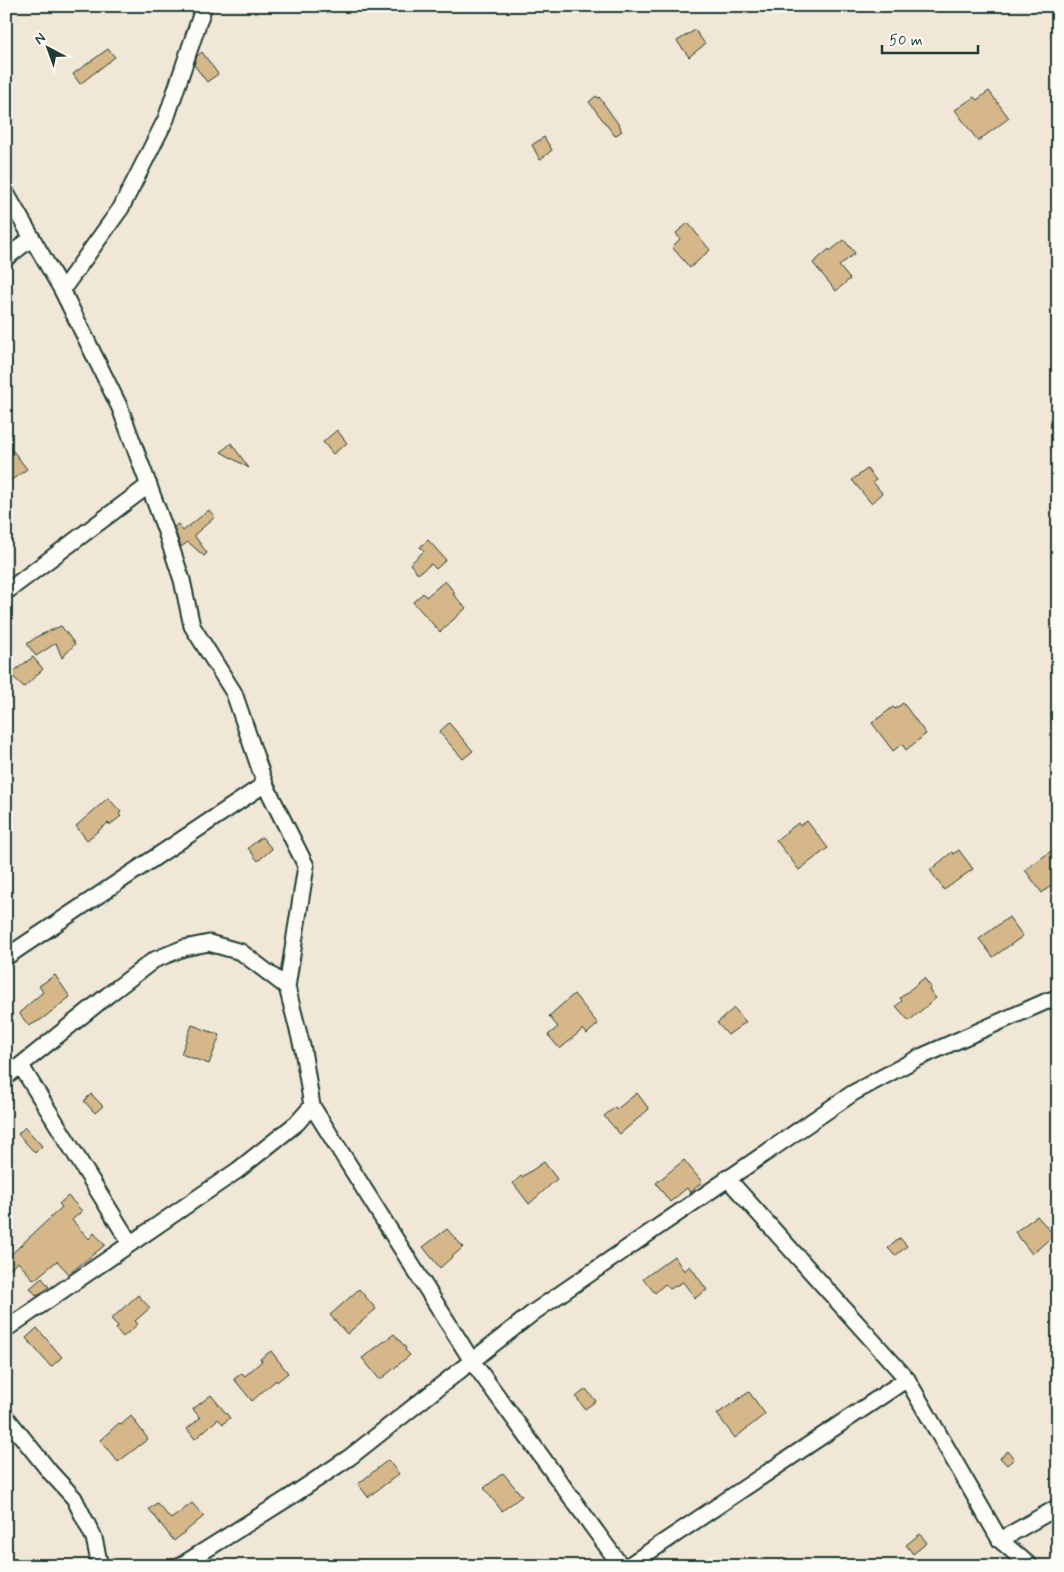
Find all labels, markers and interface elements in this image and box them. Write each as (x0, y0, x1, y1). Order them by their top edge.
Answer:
north arrow (22, 22, 72, 72)
scale bar (882, 22, 978, 54)
text: N (31, 29, 50, 49)
text: 50 m (889, 31, 923, 51)

